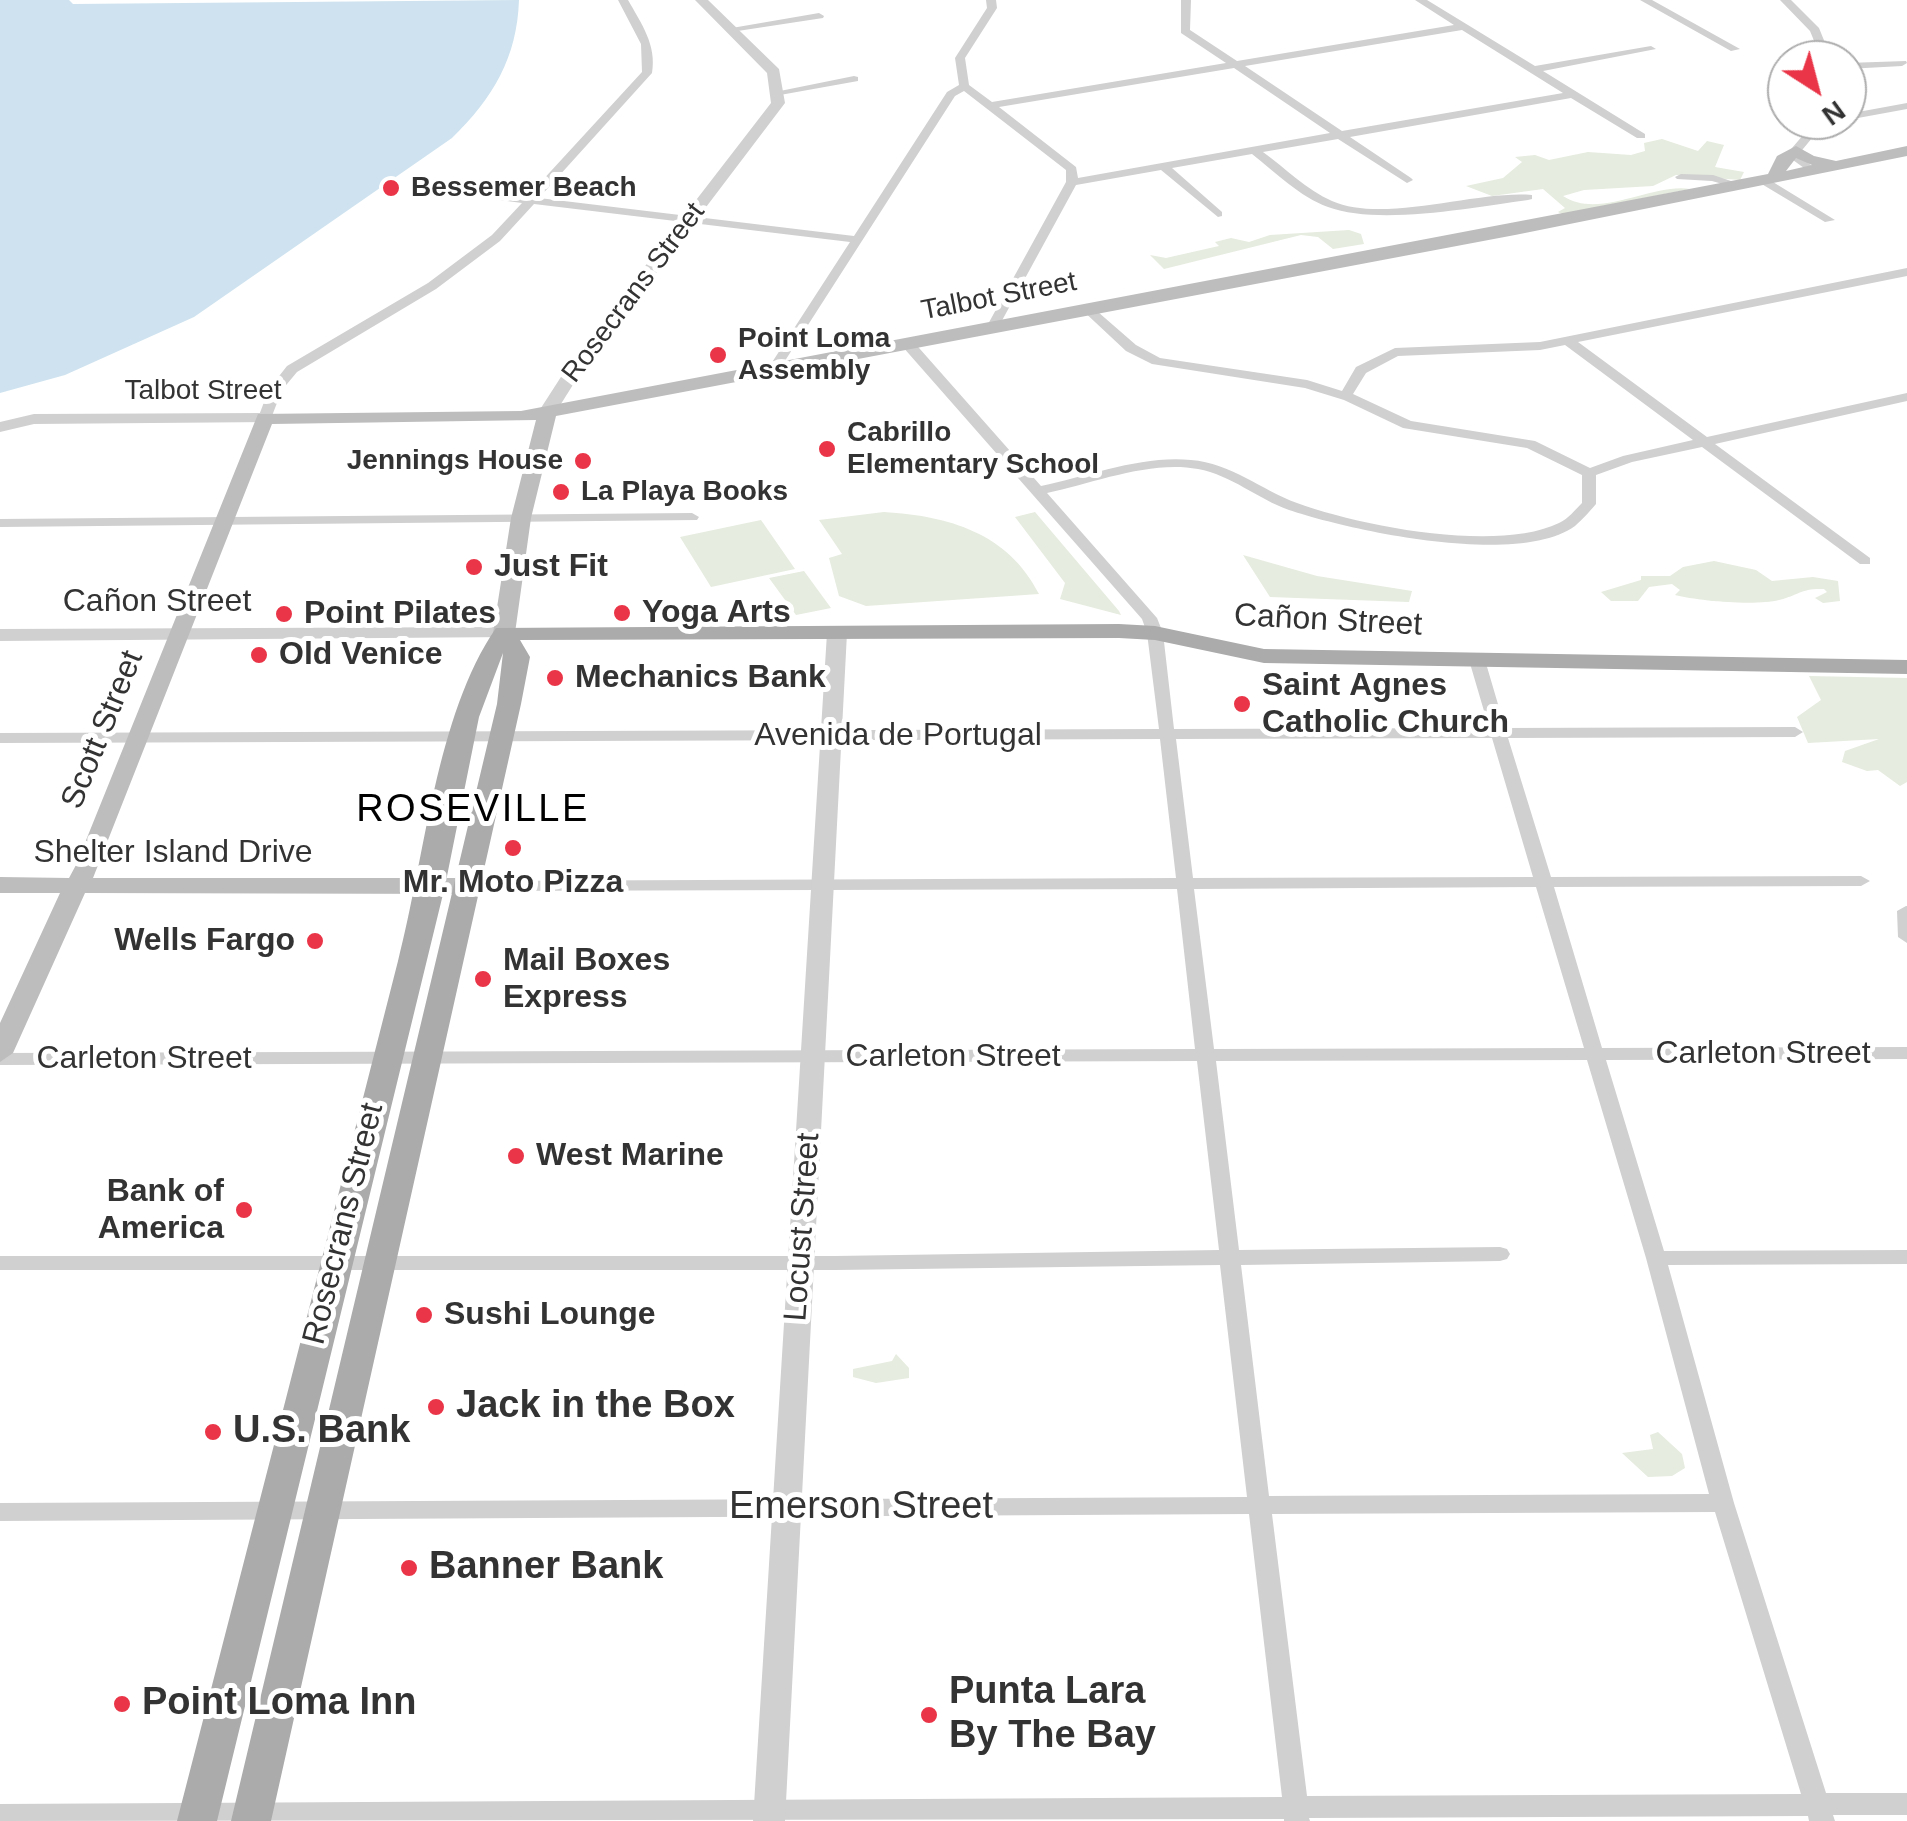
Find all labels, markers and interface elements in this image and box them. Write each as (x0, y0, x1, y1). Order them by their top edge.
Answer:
north arrow (1767, 40, 1867, 140)
text: N (1816, 95, 1851, 132)
place label: Bessemer Beach (411, 171, 637, 205)
marker: Bessemer Beach (380, 177, 402, 199)
street label: Rosecrans Street (555, 197, 713, 389)
street label: Talbot Street (919, 266, 1079, 328)
place label: Point Loma Assembly (738, 322, 890, 388)
marker: Point Loma Assembly (707, 344, 729, 366)
street label: Talbot Street (124, 374, 282, 408)
place label: Cabrillo Elementary School (847, 416, 1099, 482)
marker: Cabrillo Elementary School (816, 438, 838, 460)
place label: Jennings House (347, 444, 563, 478)
marker: Jennings House (572, 450, 594, 472)
place label: La Playa Books (581, 475, 788, 509)
marker: La Playa Books (550, 481, 572, 503)
place label: Just Fit (494, 548, 608, 586)
marker: Just Fit (463, 556, 485, 578)
street label: Cañon Street (63, 583, 251, 621)
place label: Yoga Arts (642, 594, 791, 632)
place label: Point Pilates (304, 595, 496, 633)
street label: Cañon Street (1233, 597, 1423, 645)
marker: Yoga Arts (611, 602, 633, 624)
marker: Point Pilates (273, 603, 295, 625)
place label: Old Venice (279, 636, 443, 674)
marker: Old Venice (248, 644, 270, 666)
street label: Scott Street (54, 645, 152, 815)
place label: Mechanics Bank (575, 659, 826, 697)
marker: Mechanics Bank (544, 667, 566, 689)
place label: Saint Agnes Catholic Church (1262, 667, 1509, 742)
marker: Saint Agnes Catholic Church (1231, 693, 1253, 715)
street label: Avenida de Portugal (754, 717, 1042, 755)
district label: ROSEVILLE (356, 788, 590, 834)
street label: Shelter Island Drive (33, 834, 313, 872)
marker: Mr. Moto Pizza (502, 837, 524, 859)
place label: Mr. Moto Pizza (403, 864, 623, 902)
place label: Wells Fargo (114, 922, 295, 960)
marker: Wells Fargo (304, 930, 326, 952)
place label: Mail Boxes Express (503, 942, 670, 1017)
marker: Mail Boxes Express (472, 968, 494, 990)
street label: Carleton Street (1655, 1035, 1871, 1073)
street label: Carleton Street (845, 1038, 1061, 1076)
street label: Carleton Street (36, 1040, 252, 1078)
street label: Rosecrans Street (295, 1099, 393, 1349)
street label: Locust Street (777, 1132, 829, 1322)
place label: West Marine (536, 1137, 724, 1175)
marker: West Marine (505, 1145, 527, 1167)
place label: Bank of America (98, 1173, 224, 1248)
marker: Bank of America (233, 1199, 255, 1221)
place label: Sushi Lounge (444, 1296, 656, 1334)
marker: Sushi Lounge (413, 1304, 435, 1326)
place label: Jack in the Box (456, 1384, 735, 1430)
marker: Jack in the Box (425, 1396, 447, 1418)
place label: U.S. Bank (233, 1409, 410, 1455)
marker: U.S. Bank (202, 1421, 224, 1443)
street label: Emerson Street (729, 1485, 993, 1531)
place label: Banner Bank (429, 1545, 663, 1591)
marker: Banner Bank (398, 1557, 420, 1579)
place label: Punta Lara By The Bay (949, 1670, 1156, 1760)
place label: Point Loma Inn (142, 1681, 416, 1727)
marker: Point Loma Inn (111, 1693, 133, 1715)
marker: Punta Lara By The Bay (918, 1704, 940, 1726)

